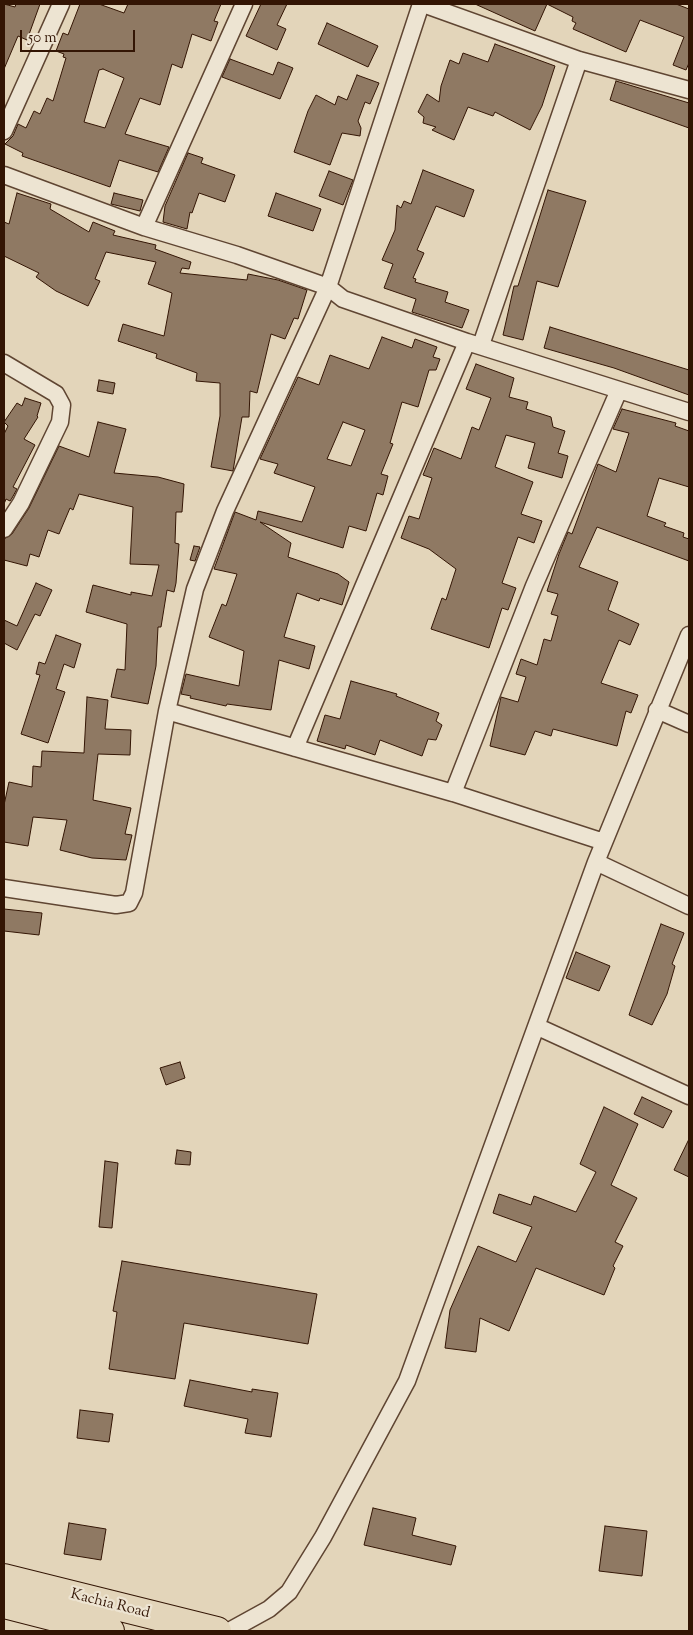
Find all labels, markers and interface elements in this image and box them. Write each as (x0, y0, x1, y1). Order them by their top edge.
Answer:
scale bar (22, 20, 138, 52)
text: 50 m (28, 28, 57, 49)
street label: Kachia Road (68, 1586, 152, 1624)

